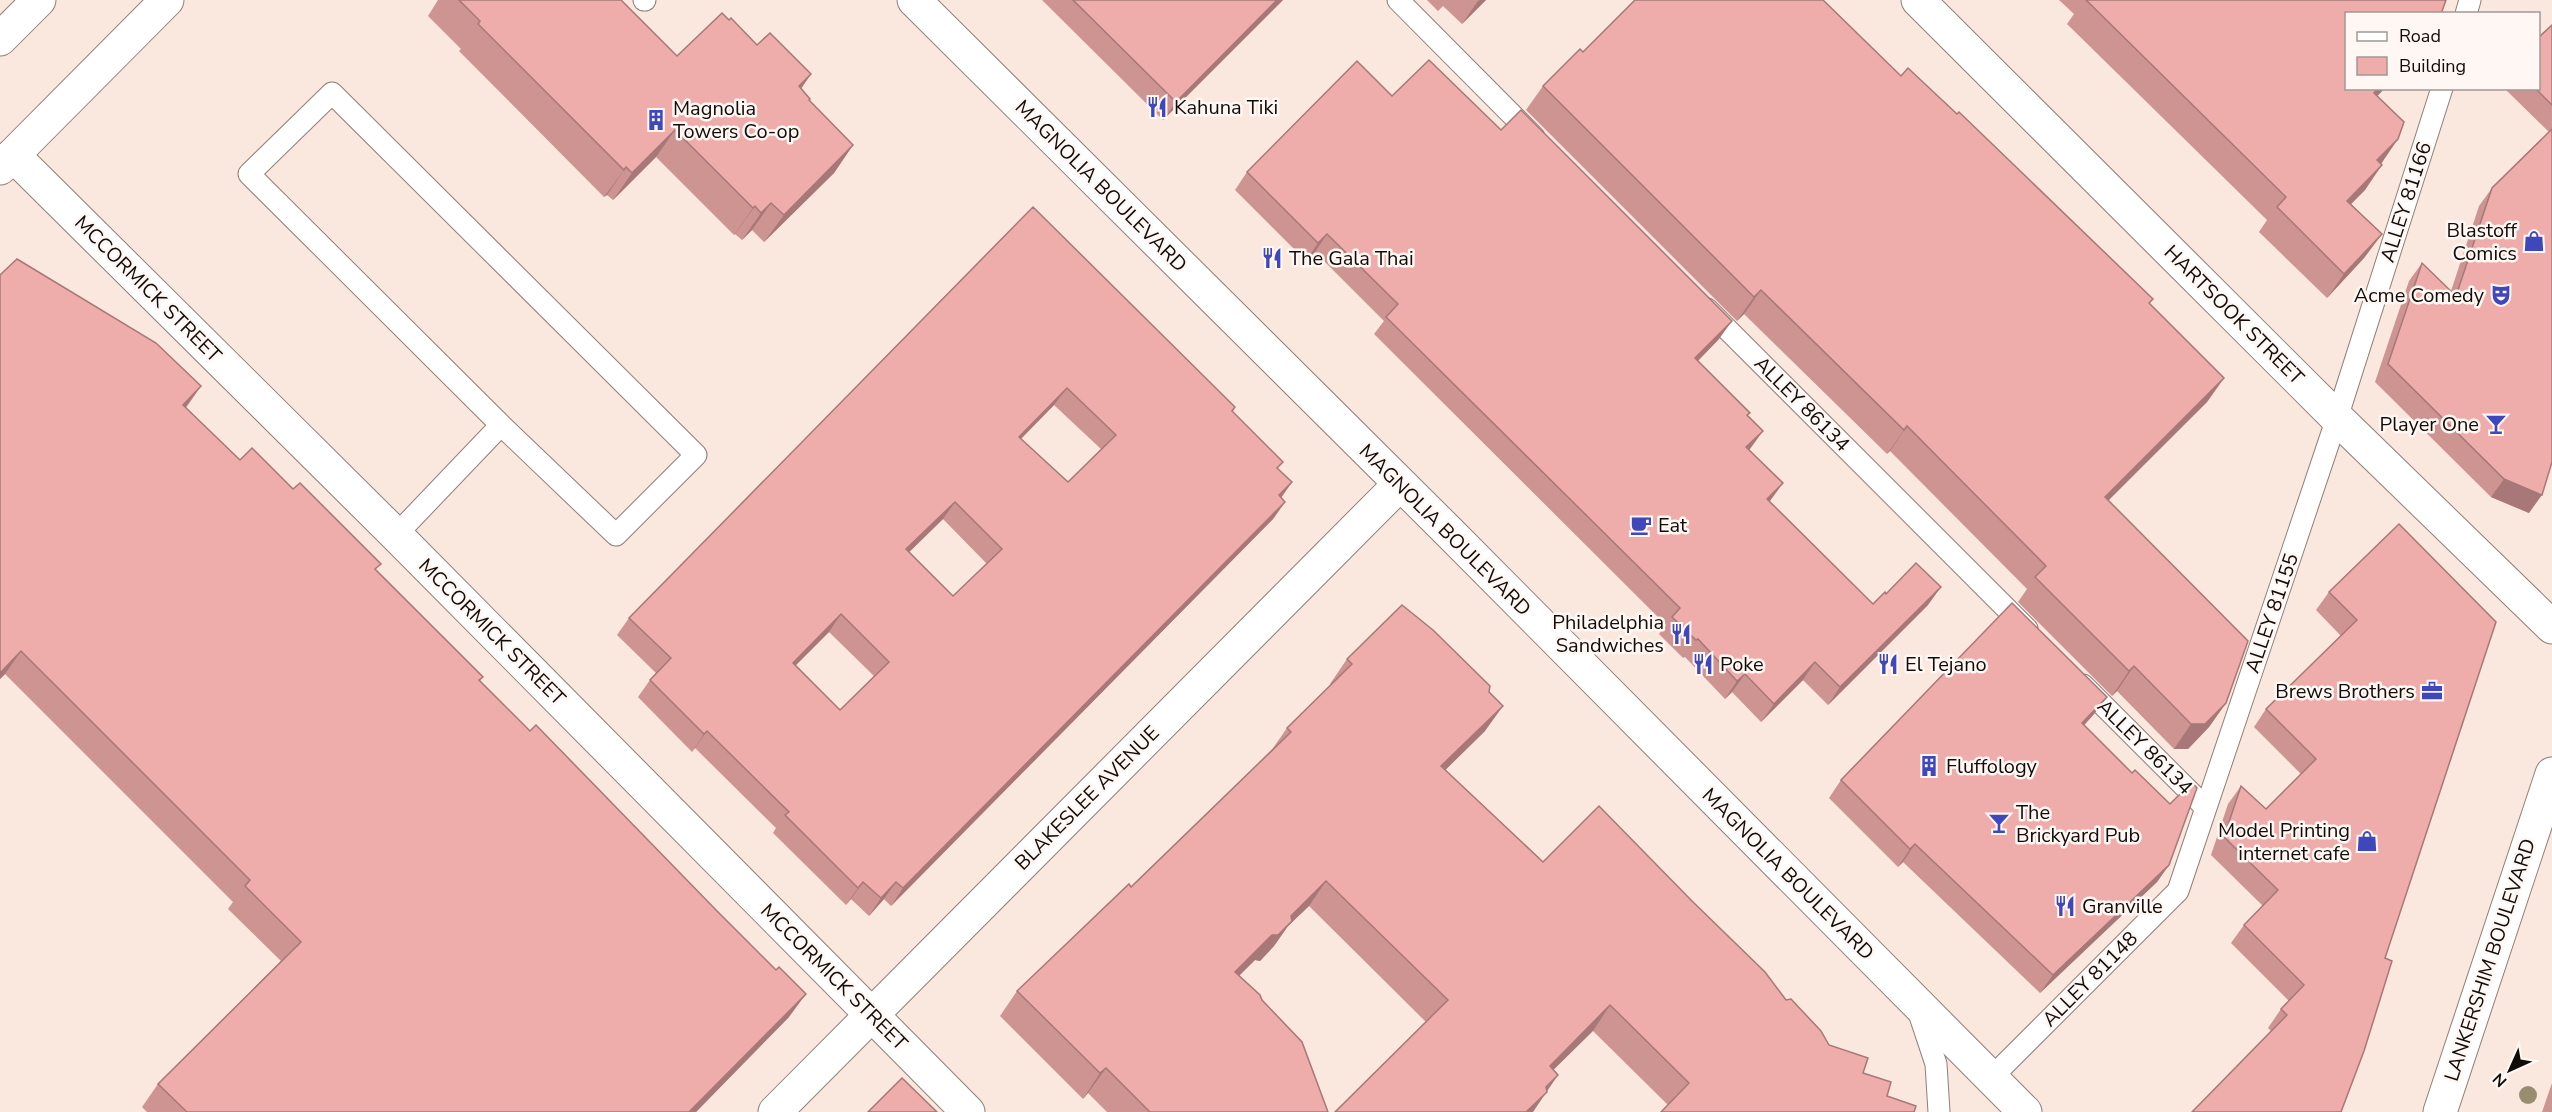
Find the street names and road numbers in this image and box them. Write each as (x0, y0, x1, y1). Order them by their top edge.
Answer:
street label: MAGNOLIA BOULEVARD (1009, 94, 1193, 278)
street label: ALLEY 81166 (2374, 138, 2438, 266)
street label: MCCORMICK STREET (69, 210, 227, 368)
street label: HARTSOOK STREET (2158, 239, 2310, 391)
street label: ALLEY 86134 (1748, 350, 1856, 458)
street label: MAGNOLIA BOULEVARD (1353, 438, 1537, 622)
street label: ALLEY 81155 (2239, 550, 2305, 676)
street label: MCCORMICK STREET (413, 553, 571, 711)
street label: ALLEY 86134 (2091, 693, 2199, 801)
street label: BLAKESLEE AVENUE (1009, 720, 1165, 876)
street label: MAGNOLIA BOULEVARD (1696, 782, 1880, 966)
street label: LANKERSHIM BOULEVARD (2439, 836, 2541, 1084)
street label: MCCORMICK STREET (755, 898, 913, 1056)
street label: ALLEY 81148 (2036, 925, 2144, 1033)

